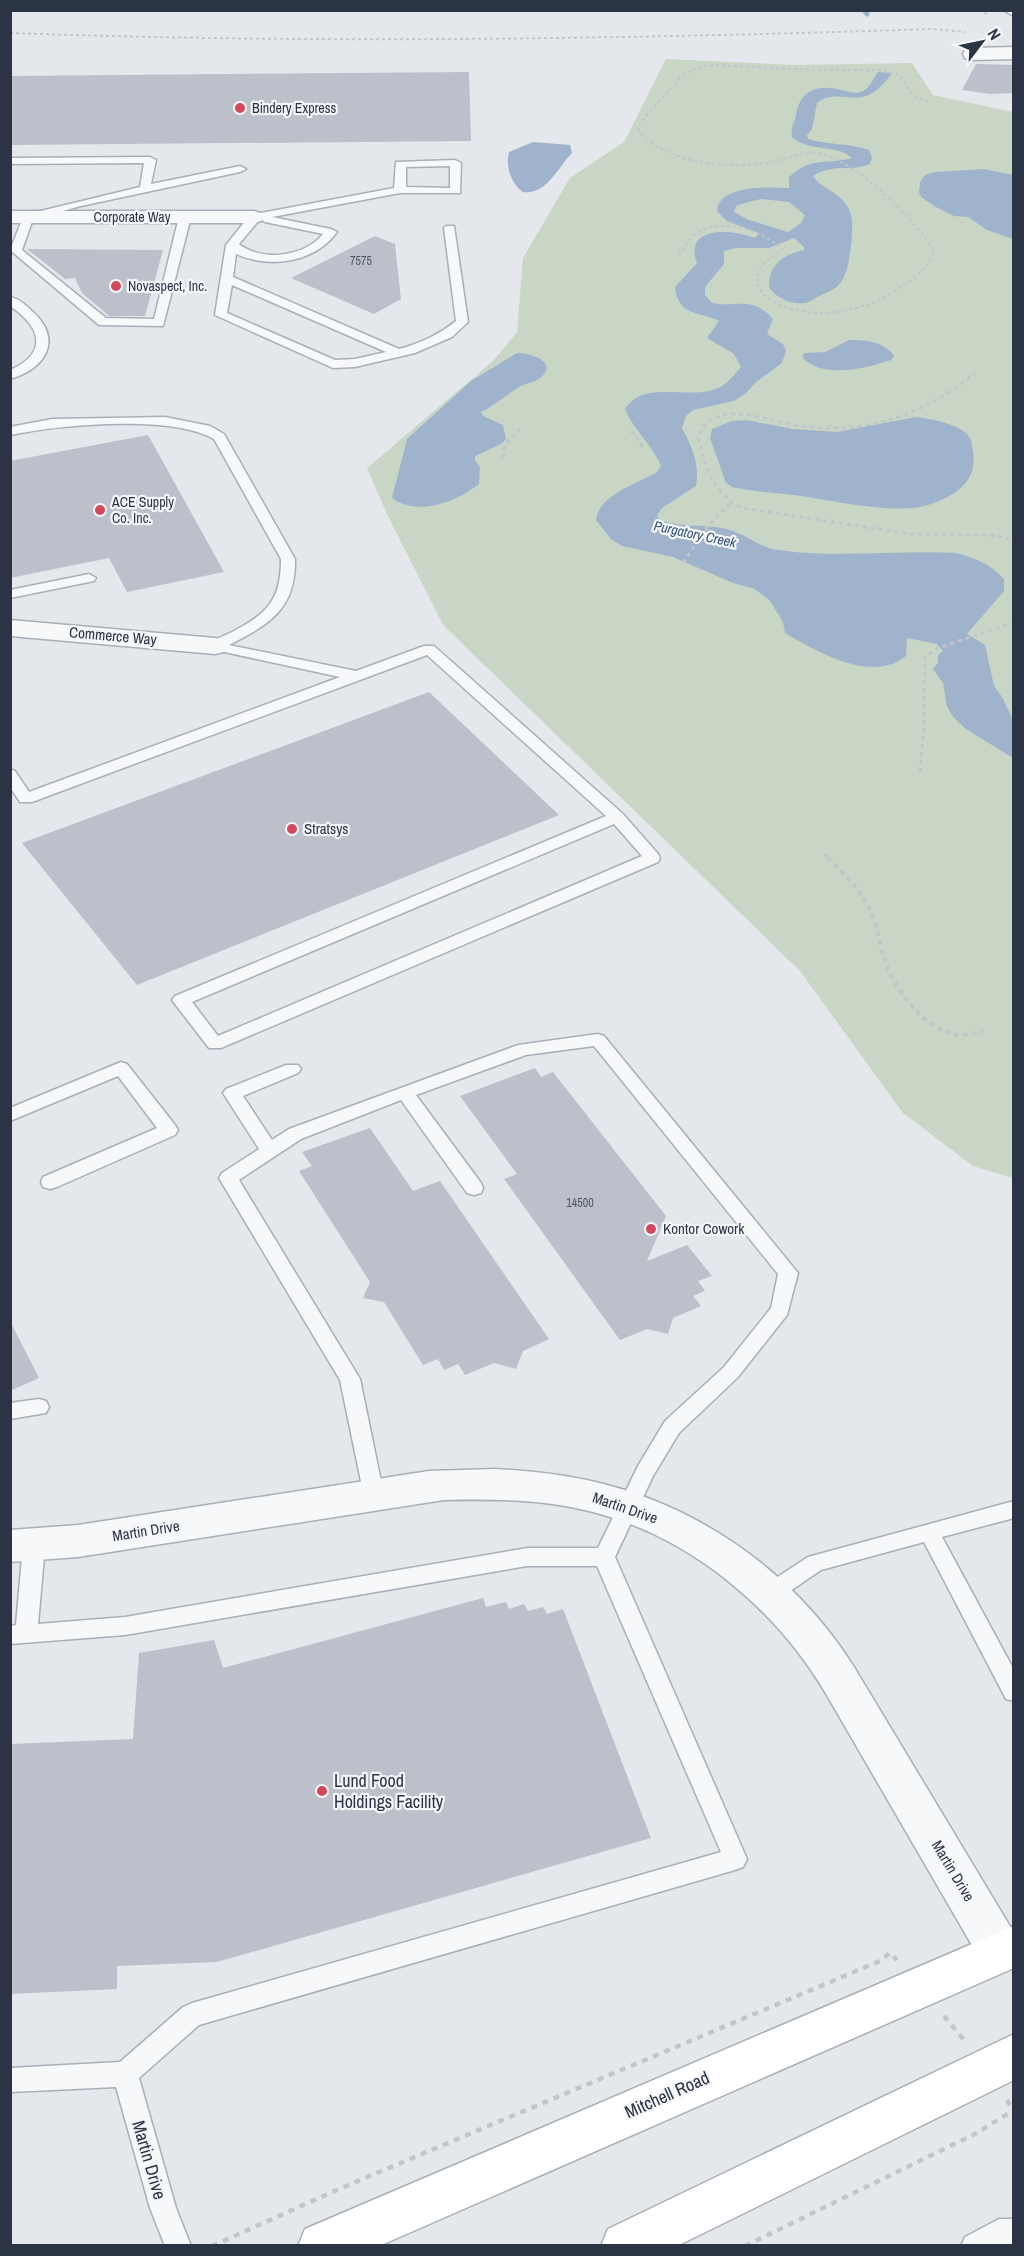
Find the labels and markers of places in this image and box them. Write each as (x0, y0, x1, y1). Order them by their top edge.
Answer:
place label: Bindery Express (252, 99, 336, 117)
marker: Bindery Express (233, 101, 247, 115)
place label: Novaspect, Inc. (128, 277, 207, 295)
marker: Novaspect, Inc. (109, 279, 123, 293)
place label: ACE Supply Co. Inc. (111, 493, 174, 527)
marker: ACE Supply Co. Inc. (93, 503, 107, 517)
place label: Stratsys (304, 818, 348, 839)
marker: Stratsys (285, 822, 299, 836)
place label: Kontor Cowork (663, 1218, 745, 1239)
marker: Kontor Cowork (644, 1222, 658, 1236)
place label: Lund Food Holdings Facility (334, 1768, 444, 1814)
marker: Lund Food Holdings Facility (315, 1784, 329, 1798)

